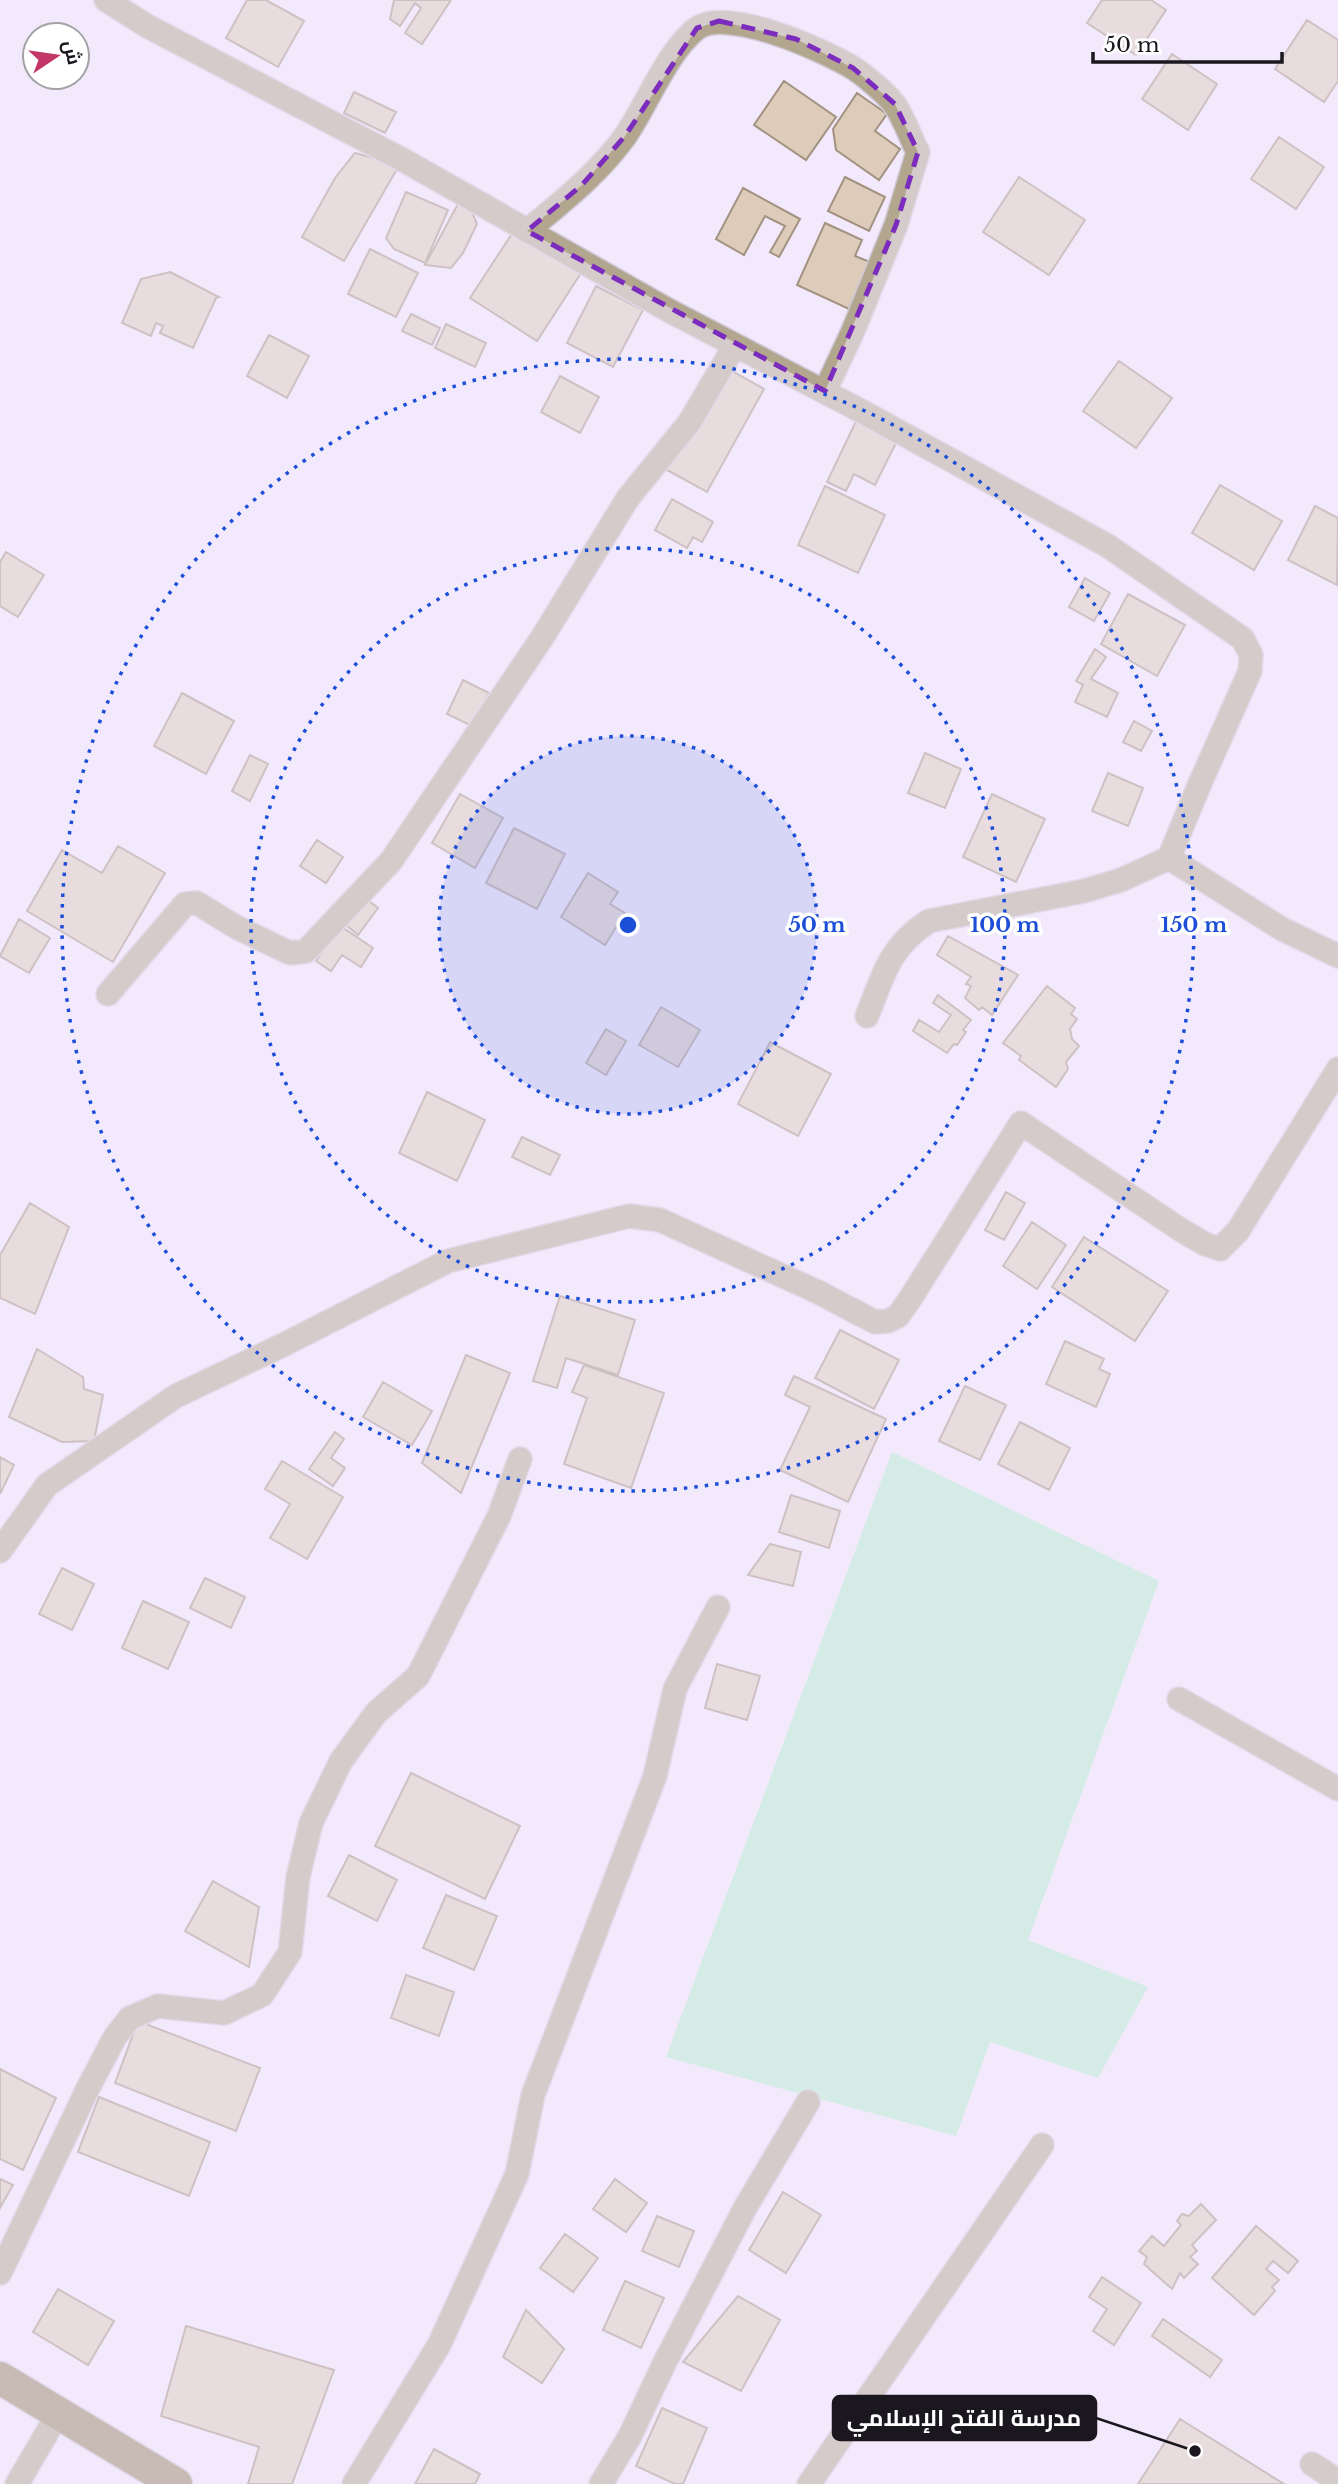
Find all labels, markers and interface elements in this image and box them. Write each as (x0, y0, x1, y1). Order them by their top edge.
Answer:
north arrow (21, 21, 91, 91)
scale bar (1093, 21, 1282, 65)
text: 50 m (1104, 32, 1160, 58)
text: ش (58, 38, 86, 67)
text: 50 m (788, 912, 846, 938)
text: 100 m (970, 912, 1040, 938)
text: 150 m (1161, 912, 1227, 938)
centre of rings (616, 913, 640, 937)
callout: مدرسة الفتح الإسلامي (833, 2396, 1096, 2440)
text: مدرسة الفتح الإسلامي (847, 2404, 1081, 2437)

